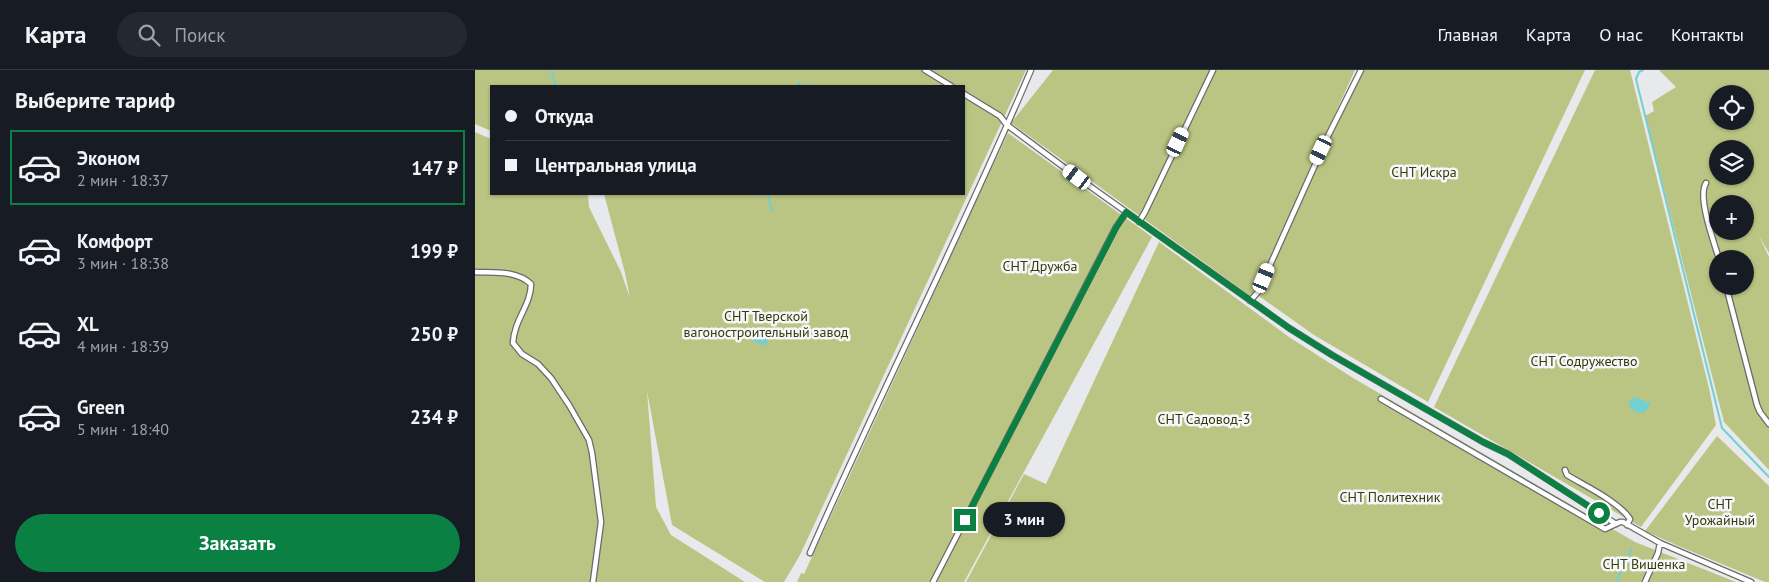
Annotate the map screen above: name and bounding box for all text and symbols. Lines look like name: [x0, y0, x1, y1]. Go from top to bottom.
search box: [117, 12, 467, 57]
text: Карта: [25, 19, 87, 50]
icon: search: [135, 21, 163, 49]
text: Поиск: [175, 23, 225, 47]
text: Главная: [1437, 23, 1498, 46]
text: Карта: [1526, 23, 1571, 46]
text: О нас: [1599, 23, 1643, 46]
text: Контакты: [1671, 23, 1744, 46]
map controls: [1709, 85, 1754, 295]
button: locate: [1709, 85, 1754, 130]
text: Выберите тариф: [15, 86, 175, 114]
text: Откуда: [535, 104, 594, 128]
car: [1164, 125, 1191, 159]
car: [1307, 133, 1334, 167]
button: layers: [1709, 140, 1754, 185]
icon: car: [17, 145, 62, 190]
text: Эконом: [77, 146, 140, 170]
text: Центральная улица: [535, 153, 697, 177]
text: 147 ₽: [411, 156, 458, 180]
car: [1060, 162, 1093, 192]
park label: СНТ Искра: [1391, 163, 1457, 181]
text: 2 мин · 18:37: [77, 170, 169, 190]
button: +: [1709, 195, 1754, 240]
icon: car: [17, 228, 62, 273]
text: Комфорт: [77, 229, 153, 253]
text: 199 ₽: [410, 239, 458, 263]
button: −: [1709, 250, 1754, 295]
text: 3 мин · 18:38: [77, 253, 169, 273]
park label: СНТ Дружба: [1003, 257, 1078, 275]
car: [1251, 261, 1276, 295]
park label: СНТ Тверской вагоностроительный завод: [684, 307, 849, 341]
icon: car: [17, 311, 62, 356]
text: XL: [77, 312, 99, 336]
text: 250 ₽: [410, 322, 458, 346]
text: 4 мин · 18:39: [77, 336, 169, 356]
park label: СНТ Содружество: [1530, 352, 1638, 370]
icon: car: [17, 394, 62, 439]
text: Green: [77, 395, 125, 419]
text: 234 ₽: [410, 405, 458, 429]
park label: СНТ Садовод-3: [1157, 410, 1251, 428]
text: 5 мин · 18:40: [77, 419, 169, 439]
park label: СНТ Политехник: [1340, 488, 1441, 506]
park label: СНТ Урожайный: [1685, 495, 1755, 529]
callout: 3 мин: [983, 502, 1065, 538]
route start: [1588, 502, 1610, 524]
route end: [954, 509, 976, 531]
text: 3 мин: [1003, 509, 1045, 529]
button: Заказать: [15, 514, 460, 572]
park label: СНТ Вишенка: [1603, 555, 1685, 573]

